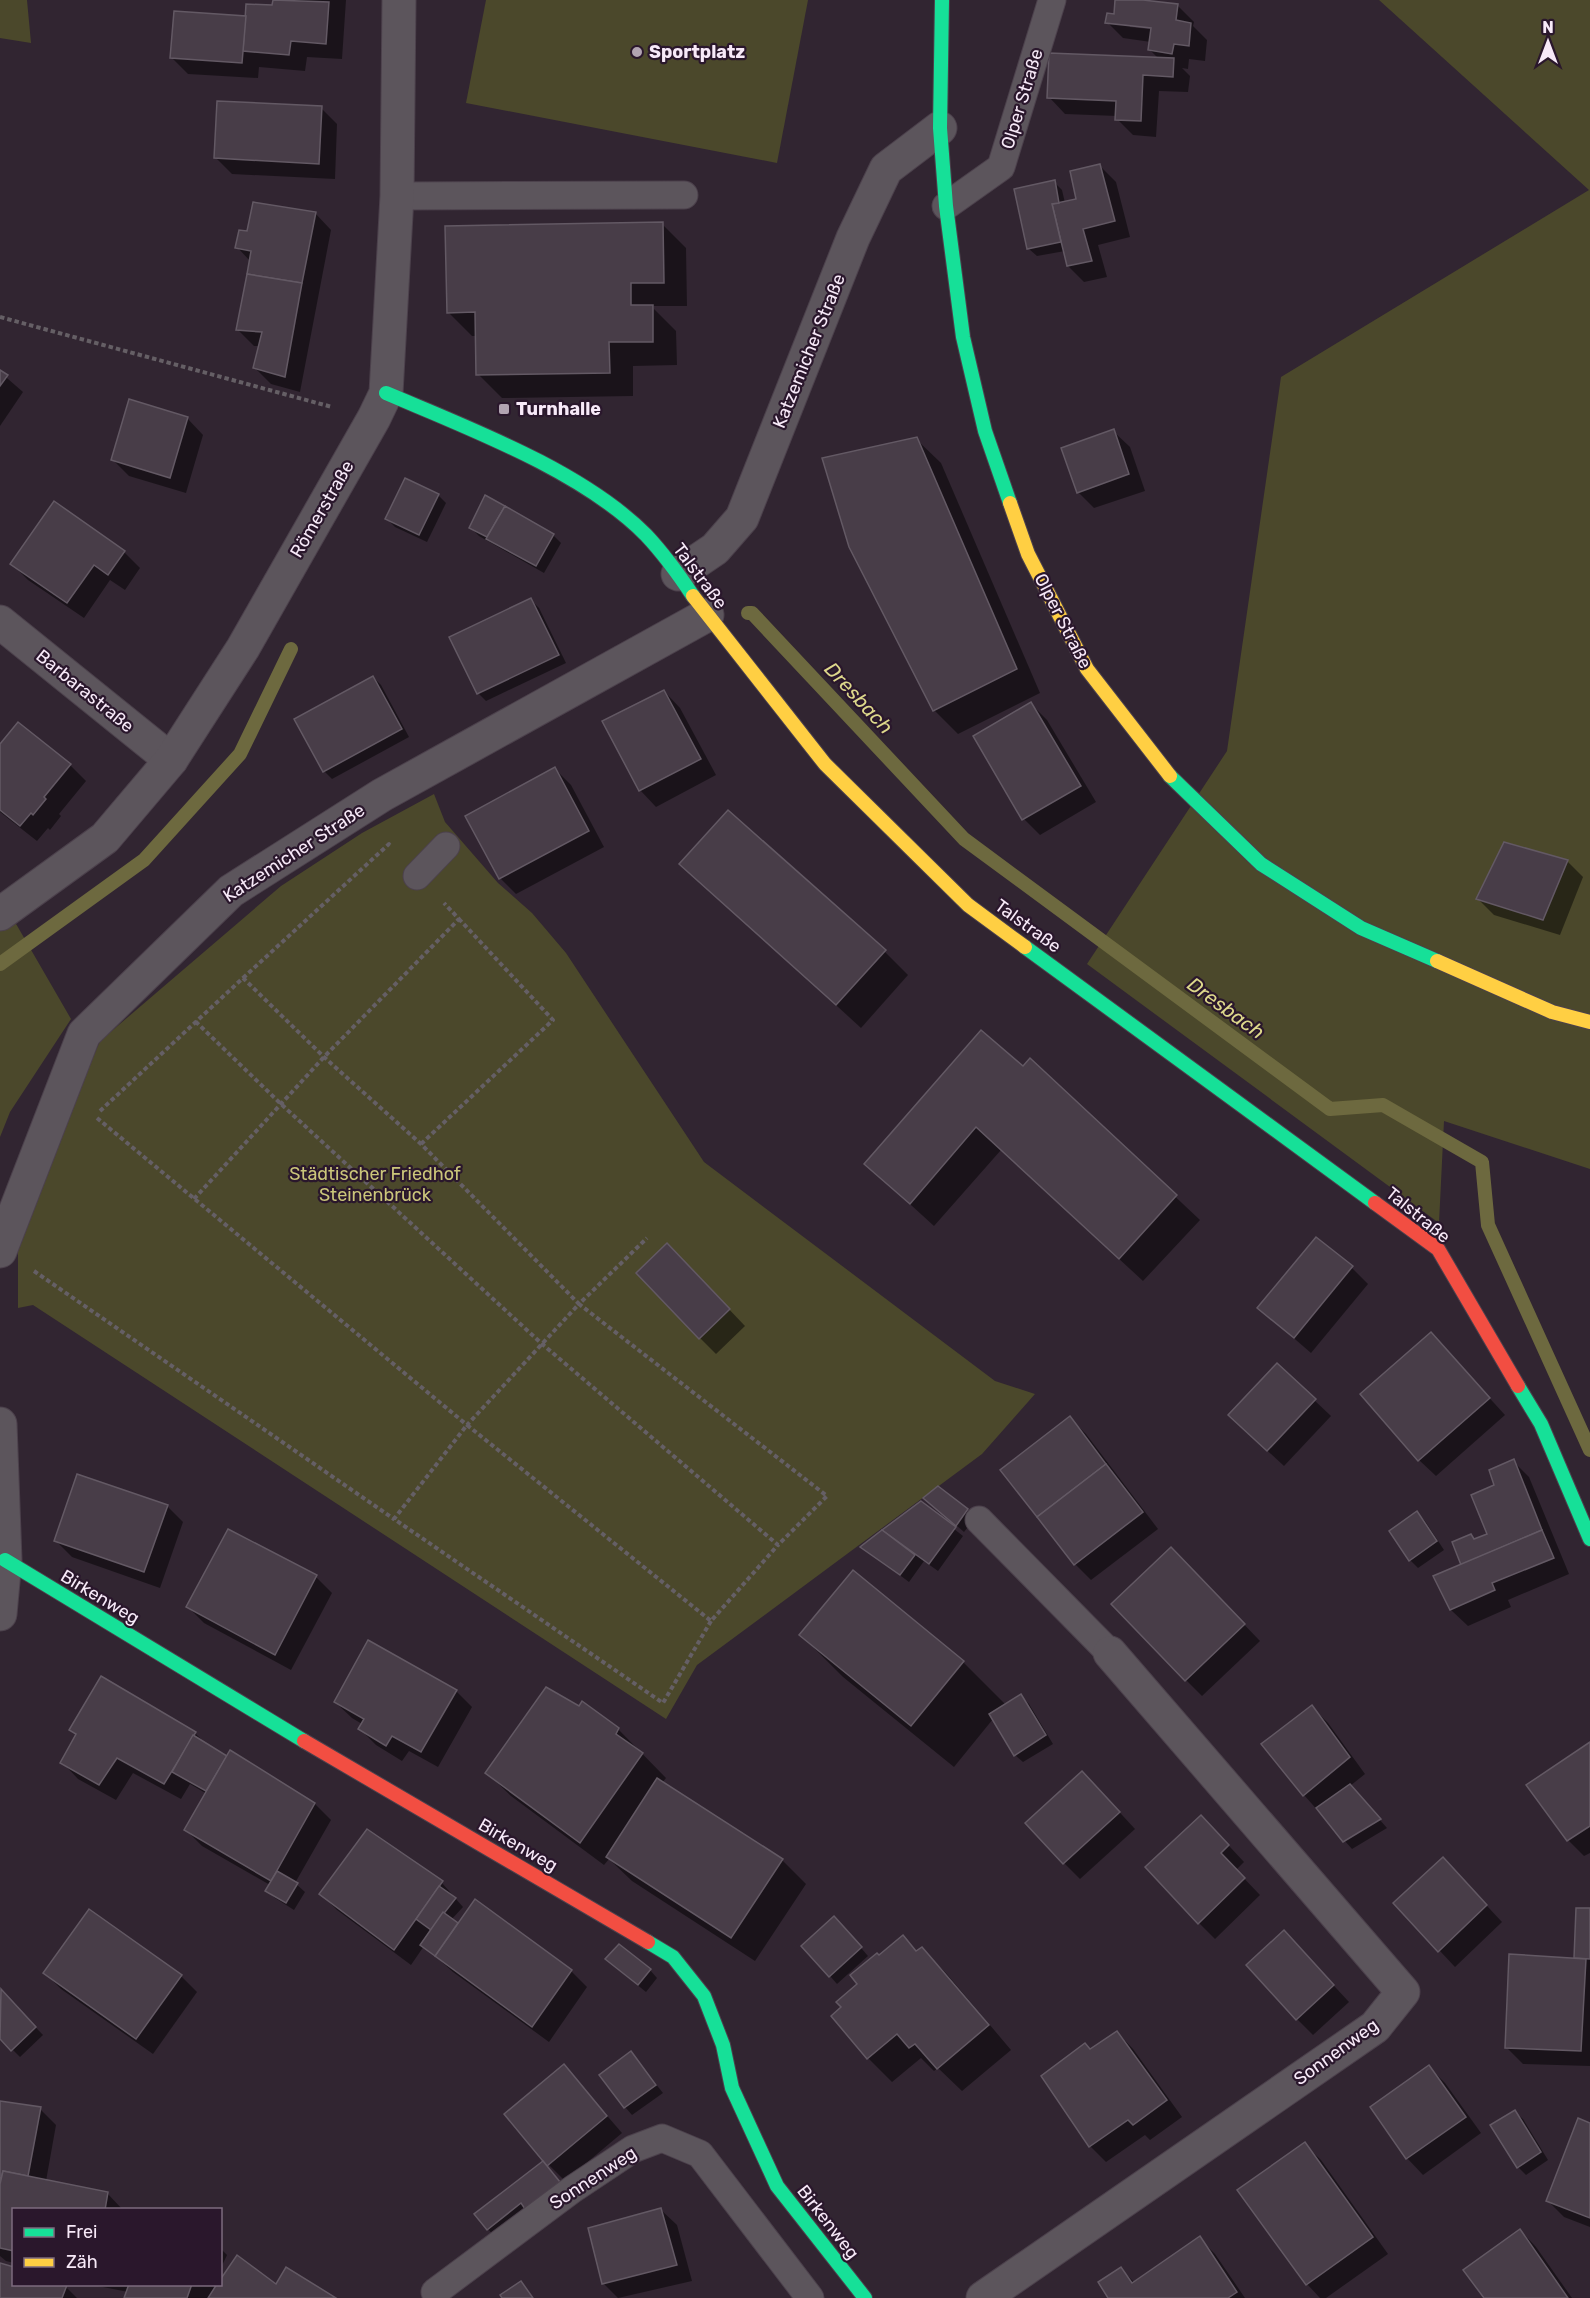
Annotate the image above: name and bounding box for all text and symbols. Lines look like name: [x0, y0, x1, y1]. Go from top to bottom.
north arrow: [1518, 12, 1578, 72]
text: N: [1542, 18, 1554, 37]
place label: Sportplatz: [649, 41, 745, 63]
marker: Sportplatz: [630, 45, 644, 59]
street label: Olper Straße: [996, 46, 1048, 152]
street label: Katzemicher Straße: [768, 271, 850, 431]
place label: Turnhalle: [516, 398, 601, 420]
marker: Turnhalle: [497, 402, 511, 416]
street label: Römerstraße: [285, 457, 359, 561]
street label: Talstraße: [668, 539, 732, 613]
street label: Olper Straße: [1030, 570, 1096, 672]
street label: Barbarastraße: [32, 645, 138, 737]
water label: Dresbach: [820, 657, 898, 739]
street label: Katzemicher Straße: [219, 799, 369, 907]
street label: Talstraße: [991, 895, 1065, 957]
water label: Dresbach: [1183, 972, 1269, 1044]
park label: Städtischer Friedhof Steinenbrück: [289, 1163, 461, 1206]
street label: Talstraße: [1381, 1182, 1455, 1248]
street label: Birkenweg: [57, 1565, 143, 1629]
street label: Birkenweg: [474, 1813, 562, 1877]
street label: Sonnenweg: [1289, 2014, 1383, 2090]
street label: Sonnenweg: [545, 2142, 641, 2214]
street label: Birkenweg: [792, 2181, 864, 2263]
legend: [12, 2208, 222, 2286]
text: Frei: [66, 2221, 97, 2243]
text: Zäh: [66, 2251, 98, 2273]

